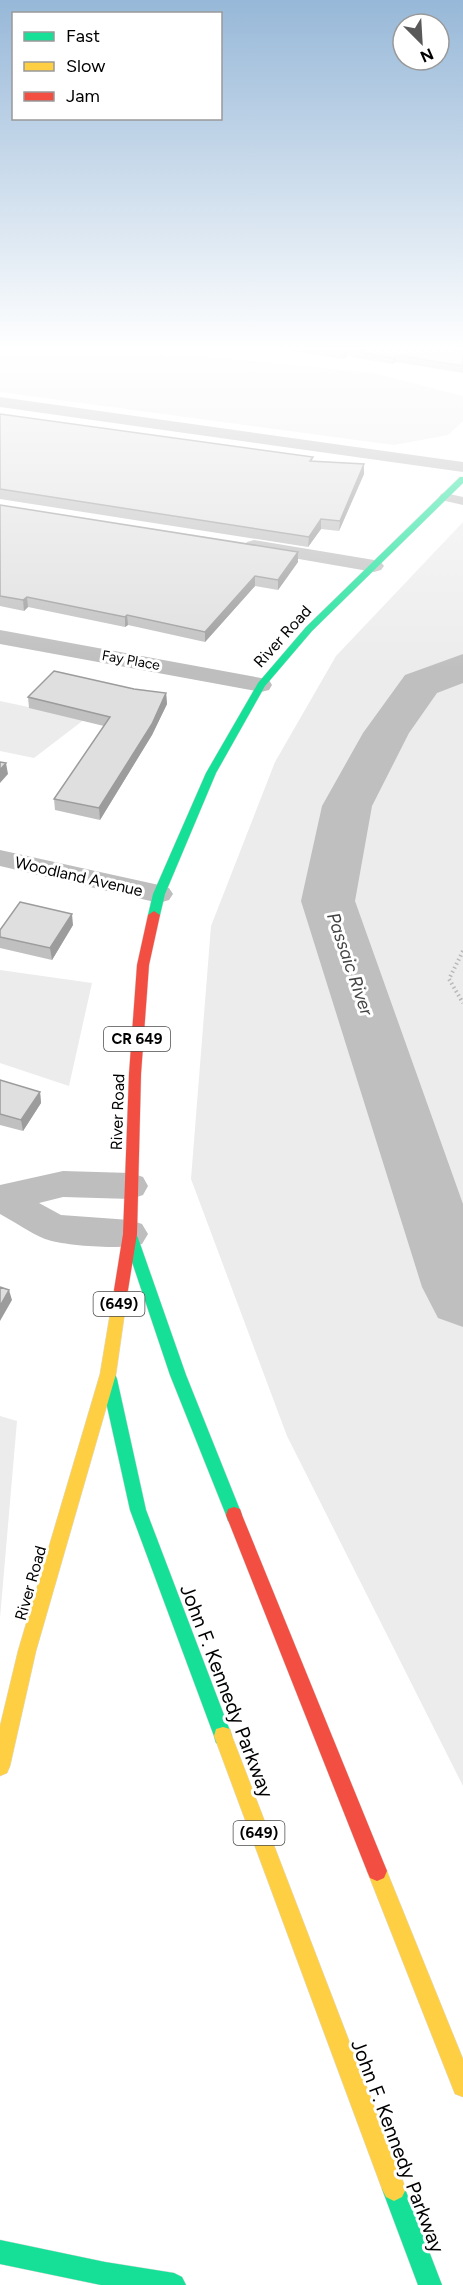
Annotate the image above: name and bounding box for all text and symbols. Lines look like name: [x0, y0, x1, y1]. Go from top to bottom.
legend: [12, 12, 222, 120]
north arrow: [391, 12, 451, 72]
text: Fast: [66, 25, 100, 47]
text: N: [417, 44, 436, 66]
text: Slow: [66, 55, 105, 77]
text: Jam: [66, 85, 100, 107]
street label: River Road: [250, 601, 315, 671]
street label: Fay Place: [100, 647, 162, 674]
street label: Woodland Avenue: [13, 853, 145, 901]
water label: Passaic River: [322, 910, 378, 1019]
road number: CR 649: [104, 1027, 170, 1051]
street label: River Road: [107, 1073, 128, 1151]
road number: (649): [94, 1292, 144, 1316]
street label: River Road: [11, 1544, 50, 1623]
street label: John F. Kennedy Parkway: [175, 1581, 279, 1801]
road number: (649): [234, 1821, 284, 1845]
street label: John F. Kennedy Parkway: [346, 2036, 450, 2256]

